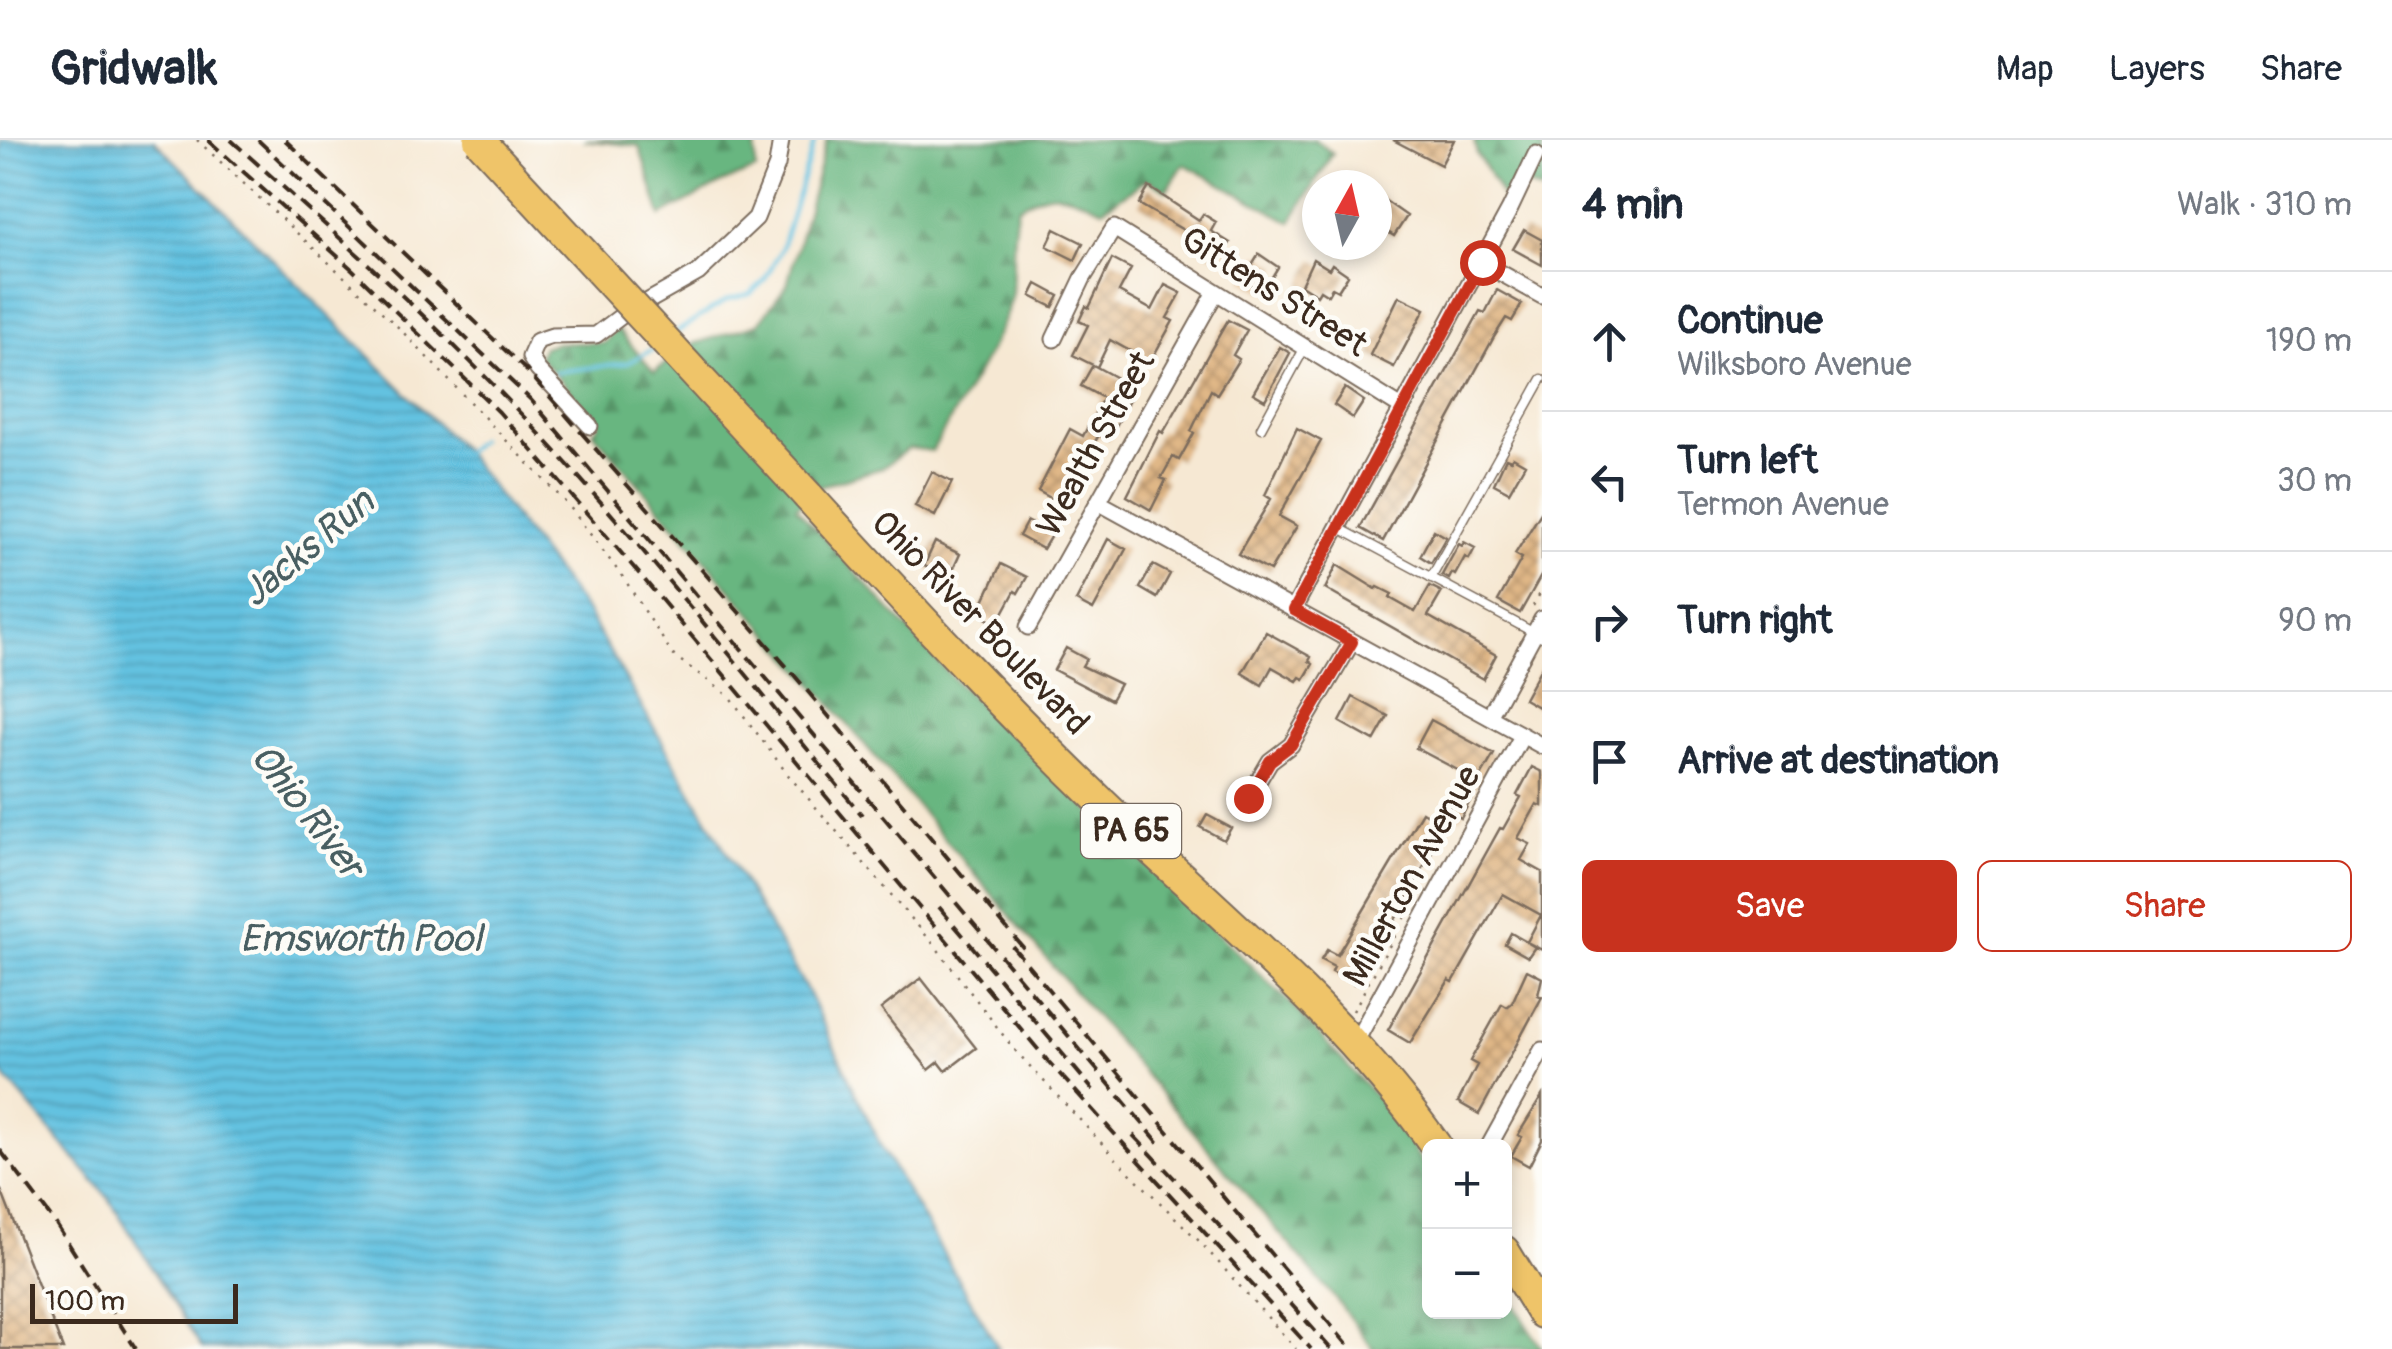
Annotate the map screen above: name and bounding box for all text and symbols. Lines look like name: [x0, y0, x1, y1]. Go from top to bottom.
text: Gridwalk: [50, 39, 217, 99]
text: Map: [1996, 47, 2054, 91]
text: Layers: [2109, 47, 2205, 91]
text: Share: [2260, 47, 2342, 91]
north arrow: [1302, 170, 1392, 260]
text: 4 min: [1582, 179, 1684, 231]
text: Walk · 310 m: [2177, 185, 2352, 225]
street label: Gittens Street: [1173, 217, 1376, 367]
route start: [1460, 240, 1506, 286]
text: Continue: [1677, 297, 1823, 345]
icon: ahead: [1582, 314, 1637, 369]
text: 190 m: [2266, 321, 2352, 361]
street label: Wealth Street: [1027, 343, 1165, 544]
text: Wilksboro Avenue: [1677, 345, 1911, 385]
text: Turn left: [1677, 437, 1818, 485]
icon: left: [1582, 454, 1637, 509]
text: 30 m: [2277, 461, 2352, 501]
water label: Jacks Run: [232, 478, 385, 617]
text: Termon Avenue: [1677, 485, 1889, 525]
street label: Ohio River Boulevard: [862, 502, 1098, 744]
icon: right: [1582, 594, 1637, 649]
text: Turn right: [1677, 597, 1832, 645]
text: 90 m: [2278, 601, 2352, 641]
water label: Ohio River: [240, 734, 377, 891]
icon: arrive: [1582, 734, 1637, 789]
text: Arrive at destination: [1677, 737, 1999, 785]
street label: Millerton Avenue: [1333, 758, 1491, 994]
route end: [1226, 776, 1272, 822]
road number: PA 65: [1081, 804, 1181, 858]
button: Save: [1582, 860, 1957, 952]
button: Share: [1977, 860, 2352, 952]
water label: Emsworth Pool: [240, 915, 486, 963]
map controls: [1422, 1139, 1512, 1319]
button: +: [1422, 1139, 1512, 1229]
button: −: [1422, 1229, 1512, 1319]
scale bar: [30, 1279, 238, 1324]
text: 100 m: [45, 1284, 125, 1319]

